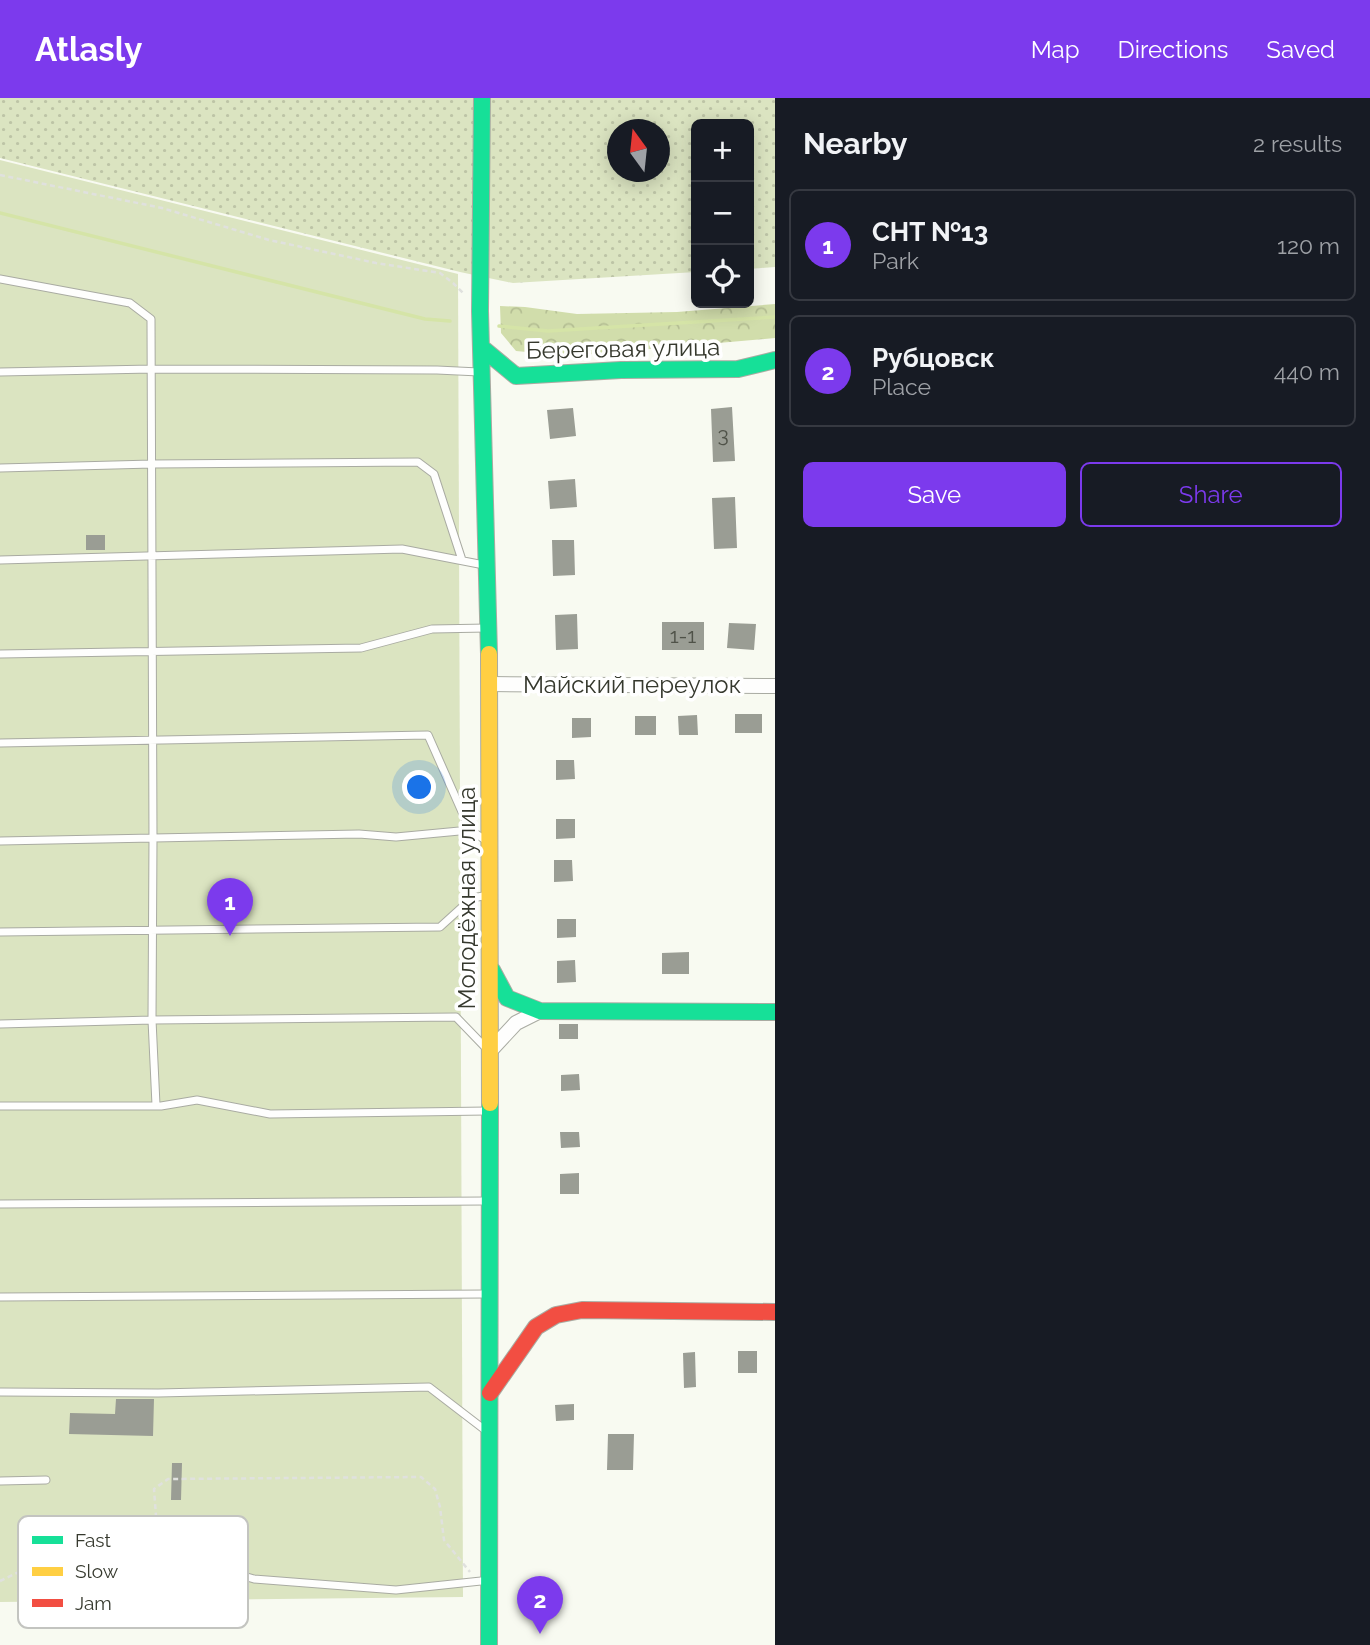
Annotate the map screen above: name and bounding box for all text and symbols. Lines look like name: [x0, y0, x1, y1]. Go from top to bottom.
text: Atlasly: [35, 30, 142, 69]
text: Map: [1031, 35, 1080, 64]
text: Directions: [1118, 35, 1228, 64]
text: Saved: [1266, 35, 1335, 64]
north arrow: [607, 119, 670, 182]
map controls: [691, 119, 754, 308]
button: +: [691, 119, 754, 182]
text: Nearby: [803, 126, 907, 161]
text: 2 results: [1253, 130, 1342, 157]
button: −: [691, 182, 754, 245]
text: СНТ №13: [872, 217, 988, 247]
text: 1: [822, 232, 834, 259]
text: 120 m: [1277, 232, 1340, 259]
button: locate: [691, 245, 754, 308]
text: Park: [872, 247, 919, 274]
street label: Береговая улица: [526, 332, 720, 365]
text: Рубцовск: [872, 343, 995, 373]
text: 2: [822, 358, 834, 385]
text: 440 m: [1274, 358, 1340, 385]
text: Place: [872, 373, 931, 400]
house number: 3: [717, 422, 729, 447]
button: Save: [803, 462, 1066, 527]
button: Share: [1080, 462, 1342, 527]
house number: 1-1: [670, 623, 696, 648]
street label: Майский переулок: [523, 670, 741, 699]
your location: [402, 770, 436, 804]
street label: Молодёжная улица: [452, 787, 481, 1009]
pin: 1: [207, 878, 253, 936]
legend: [18, 1516, 248, 1628]
text: Fast: [75, 1529, 111, 1551]
text: Slow: [75, 1560, 119, 1582]
pin: 2: [517, 1576, 563, 1634]
text: Jam: [75, 1592, 112, 1614]

